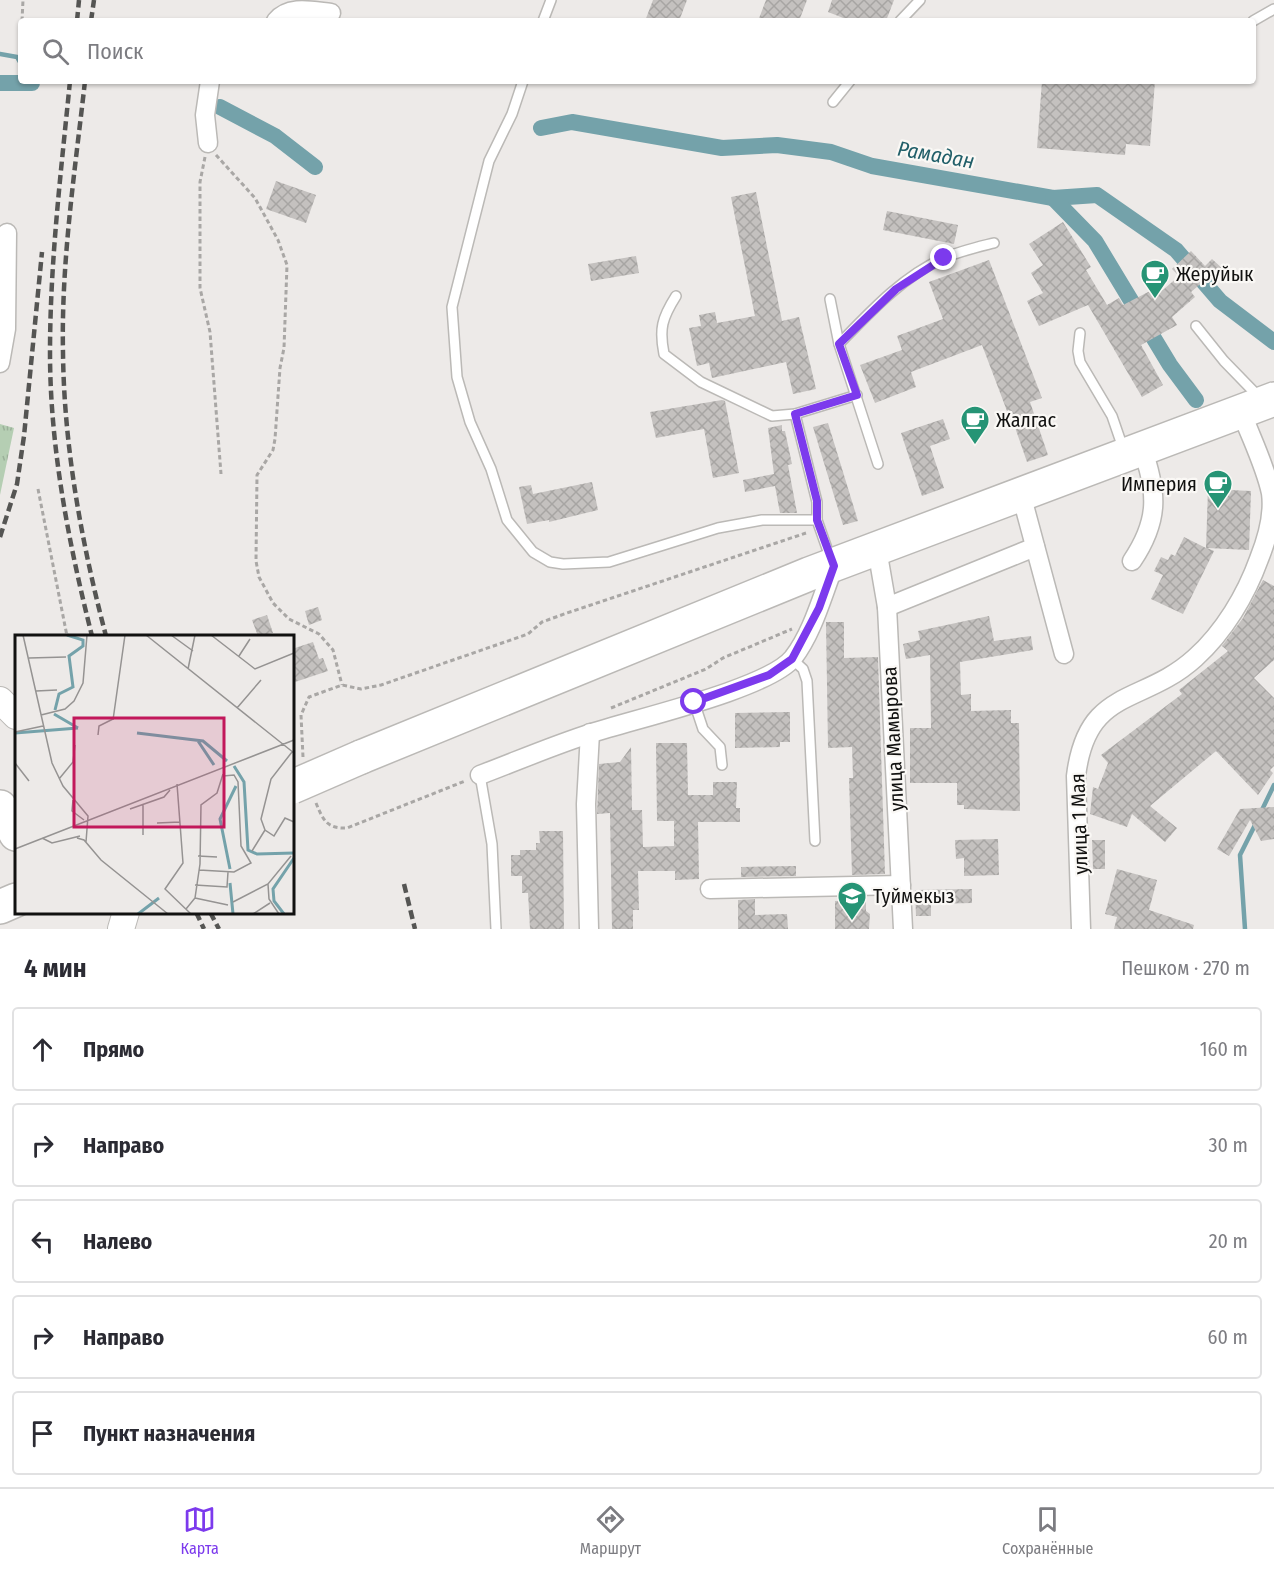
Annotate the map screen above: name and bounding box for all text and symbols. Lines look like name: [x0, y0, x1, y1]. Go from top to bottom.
search box: [18, 18, 1256, 84]
icon: search: [39, 35, 72, 68]
text: Поиск: [87, 38, 143, 65]
water label: Рамадан: [896, 135, 976, 175]
route end: [930, 244, 956, 270]
cafe icon: Жеруйык: [1139, 258, 1171, 300]
place label: Жеруйык: [1176, 262, 1254, 286]
cafe icon: Жалгас: [959, 404, 991, 446]
place label: Жалгас: [996, 408, 1057, 432]
cafe icon: Империя: [1202, 468, 1234, 510]
place label: Империя: [1121, 472, 1197, 496]
inset map: [15, 635, 294, 914]
street label: улица Мамырова: [877, 666, 909, 812]
route start: [680, 688, 706, 714]
street label: улица 1 Мая: [1065, 773, 1093, 875]
school or university icon: Туймекыз: [836, 880, 868, 922]
place label: Туймекыз: [873, 884, 955, 908]
text: 4 мин: [24, 953, 86, 984]
text: Пешком · 270 m: [1121, 956, 1250, 980]
icon: ahead: [26, 1033, 59, 1066]
text: Прямо: [83, 1036, 144, 1063]
text: 160 m: [1200, 1037, 1248, 1061]
icon: right: [26, 1129, 59, 1162]
text: Направо: [83, 1132, 164, 1159]
text: 30 m: [1208, 1133, 1248, 1157]
icon: left: [26, 1225, 59, 1258]
text: Налево: [83, 1228, 152, 1255]
text: 20 m: [1209, 1229, 1248, 1253]
icon: right: [26, 1321, 59, 1354]
text: Направо: [83, 1324, 164, 1351]
text: 60 m: [1208, 1325, 1248, 1349]
icon: arrive: [26, 1417, 59, 1450]
text: Пункт назначения: [83, 1420, 255, 1447]
tab: Карта: [181, 1503, 219, 1558]
tab: Маршрут: [580, 1503, 641, 1558]
tab: Сохранённые: [1002, 1503, 1093, 1558]

